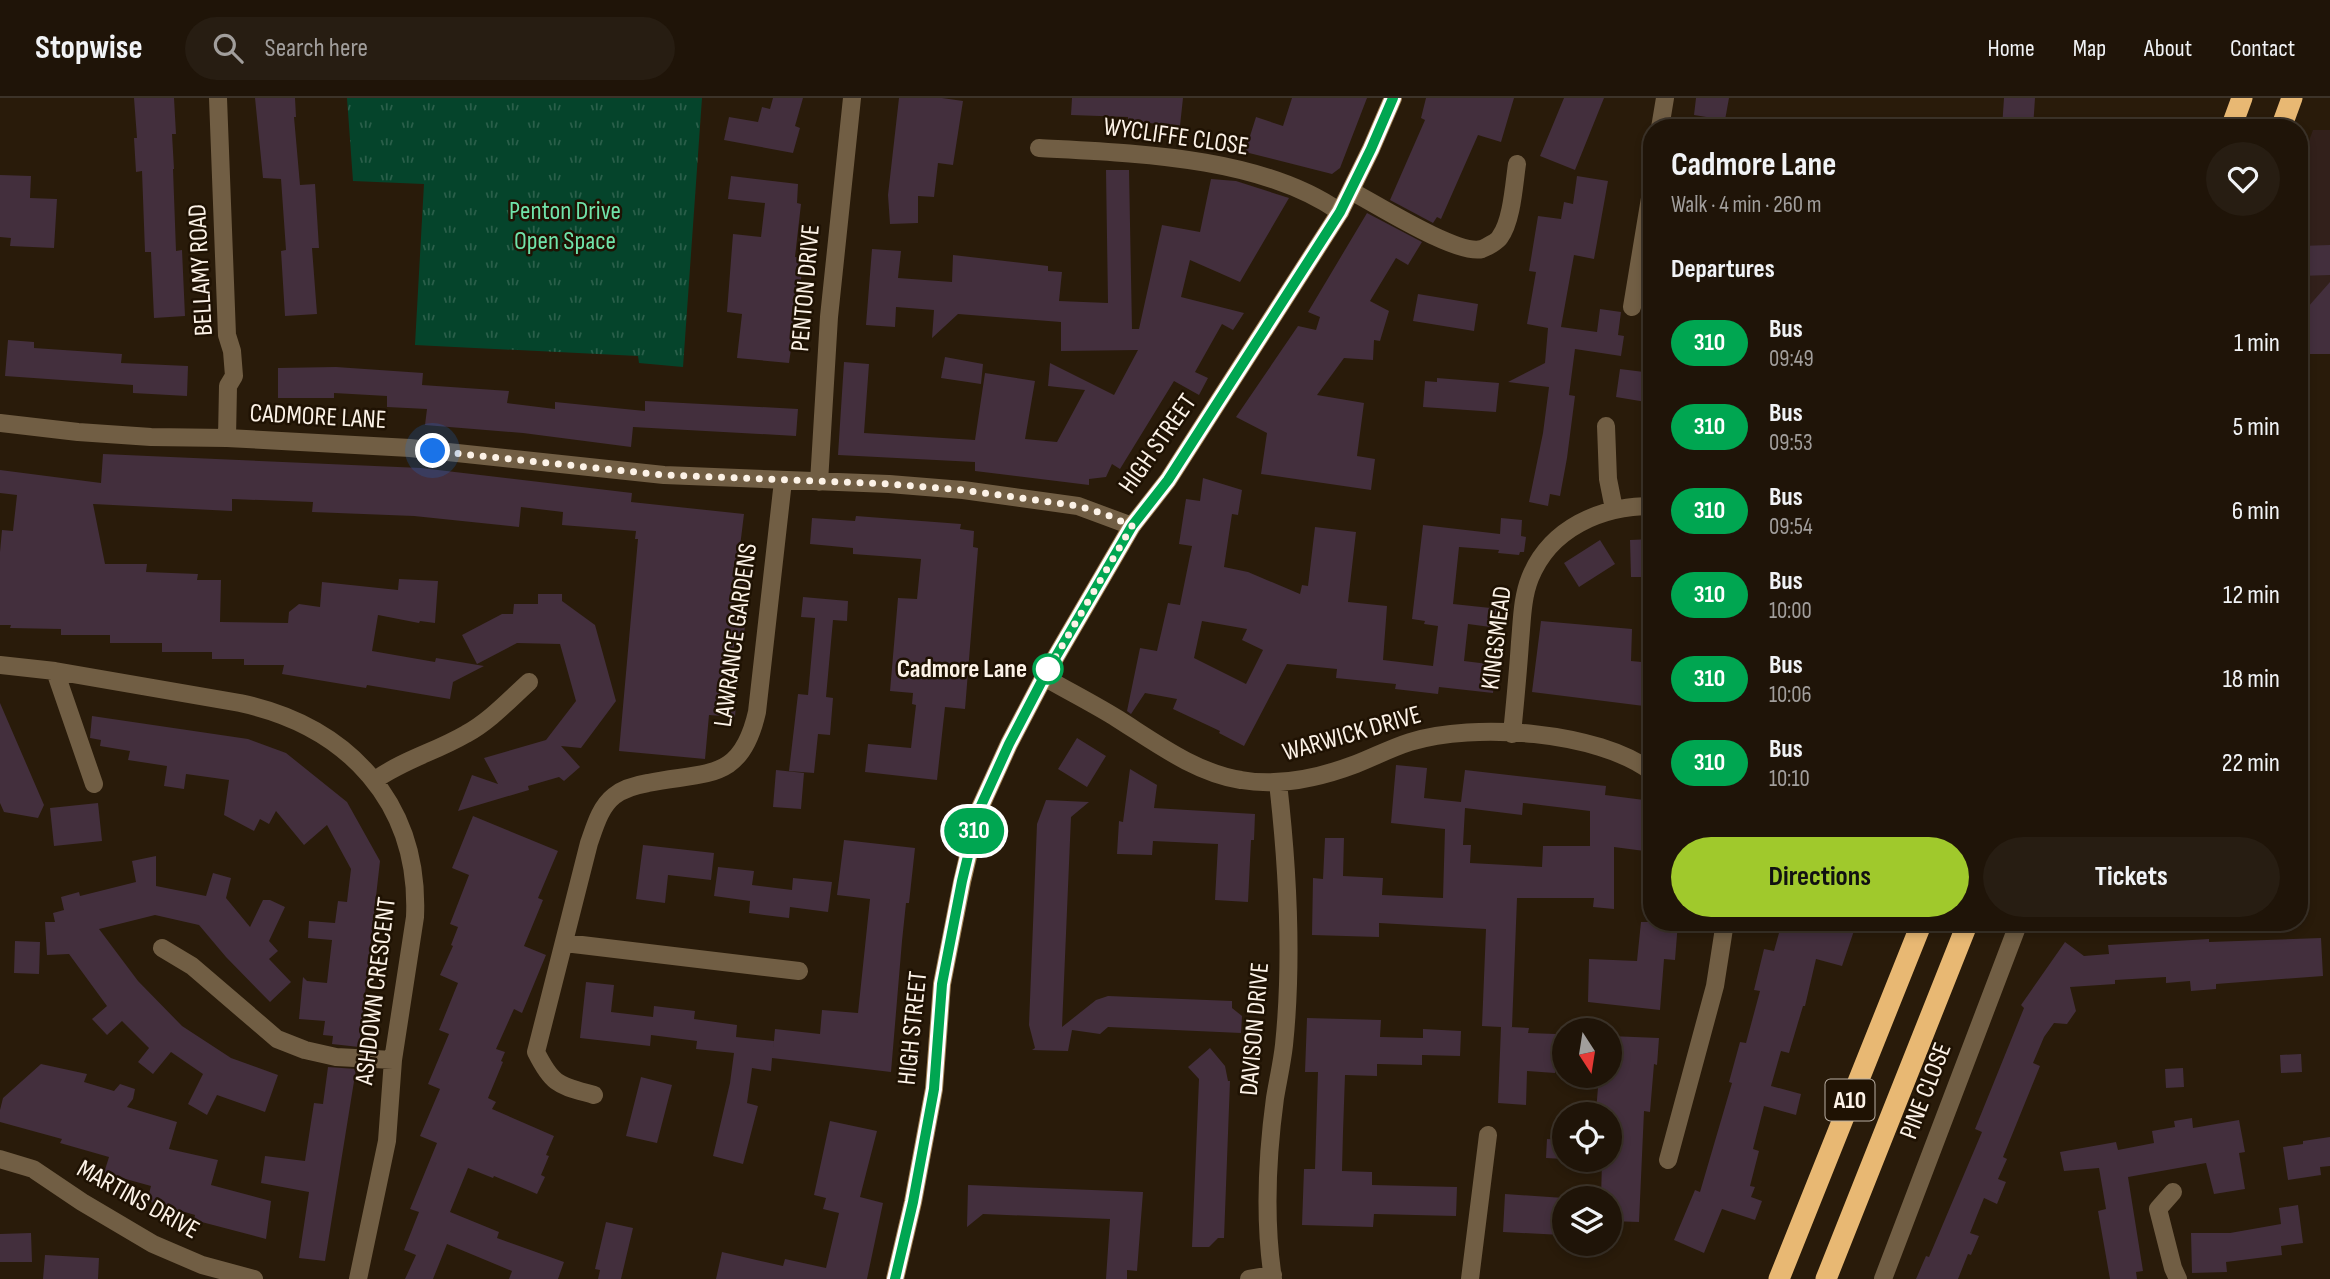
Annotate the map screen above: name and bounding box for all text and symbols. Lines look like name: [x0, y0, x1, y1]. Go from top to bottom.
search box: [185, 17, 675, 80]
text: Stopwise: [35, 28, 143, 68]
icon: search: [209, 29, 247, 67]
text: Search here: [265, 33, 368, 64]
text: Home: [1987, 34, 2035, 63]
text: Map: [2073, 34, 2106, 63]
text: About: [2144, 34, 2192, 63]
text: Contact: [2230, 34, 2295, 63]
street label: WYCLIFFE CLOSE: [1101, 111, 1251, 163]
button: heart: [2206, 142, 2280, 216]
text: Cadmore Lane: [1671, 145, 1836, 185]
text: Walk · 4 min · 260 m: [1671, 191, 1821, 219]
park label: Penton Drive Open Space: [509, 196, 621, 257]
street label: BELLAMY ROAD: [182, 203, 220, 337]
street label: PENTON DRIVE: [785, 223, 827, 353]
text: Departures: [1671, 254, 1775, 285]
text: Bus: [1769, 314, 1803, 345]
text: 310: [1694, 328, 1725, 357]
text: 1 min: [2234, 328, 2280, 359]
text: 09:49: [1769, 345, 1814, 373]
street label: HIGH STREET: [1113, 388, 1203, 500]
street label: CADMORE LANE: [249, 398, 387, 436]
text: Bus: [1769, 398, 1803, 429]
text: 310: [1694, 412, 1725, 441]
text: 5 min: [2233, 412, 2280, 443]
text: 09:53: [1769, 429, 1813, 457]
your location: [415, 433, 450, 468]
text: Bus: [1769, 482, 1803, 513]
text: 310: [1694, 496, 1725, 525]
text: 6 min: [2232, 496, 2280, 527]
text: 09:54: [1769, 513, 1813, 541]
street label: LAWRANCE GARDENS: [708, 541, 764, 729]
text: Bus: [1769, 566, 1803, 597]
text: 310: [1694, 580, 1725, 609]
text: 12 min: [2223, 580, 2280, 611]
street label: KINGSMEAD: [1475, 584, 1519, 692]
text: 10:00: [1769, 597, 1812, 625]
text: Bus: [1769, 650, 1803, 681]
place label: Cadmore Lane: [897, 654, 1027, 685]
marker: Cadmore Lane: [1033, 654, 1063, 684]
text: 310: [1694, 664, 1725, 693]
text: 18 min: [2223, 664, 2280, 695]
text: 10:06: [1769, 681, 1812, 709]
street label: WARWICK DRIVE: [1279, 699, 1425, 769]
text: Bus: [1769, 734, 1803, 765]
text: 310: [1694, 748, 1725, 777]
text: 22 min: [2222, 748, 2280, 779]
text: 10:10: [1769, 765, 1810, 793]
line badge: 310: [934, 808, 1014, 854]
text: 310: [958, 816, 990, 845]
button: Directions: [1671, 837, 1969, 917]
button: Tickets: [1983, 837, 2280, 917]
street label: ASHDOWN CRESCENT: [349, 895, 403, 1088]
street label: DAVISON DRIVE: [1234, 961, 1276, 1097]
street label: HIGH STREET: [892, 970, 934, 1086]
north arrow: [1552, 1018, 1622, 1088]
map controls: [1552, 1018, 1622, 1256]
street label: PINE CLOSE: [1893, 1038, 1959, 1144]
road number: A10: [1826, 1080, 1874, 1120]
button: locate: [1552, 1102, 1622, 1172]
street label: MARTINS DRIVE: [71, 1154, 205, 1246]
button: layers: [1552, 1186, 1622, 1256]

